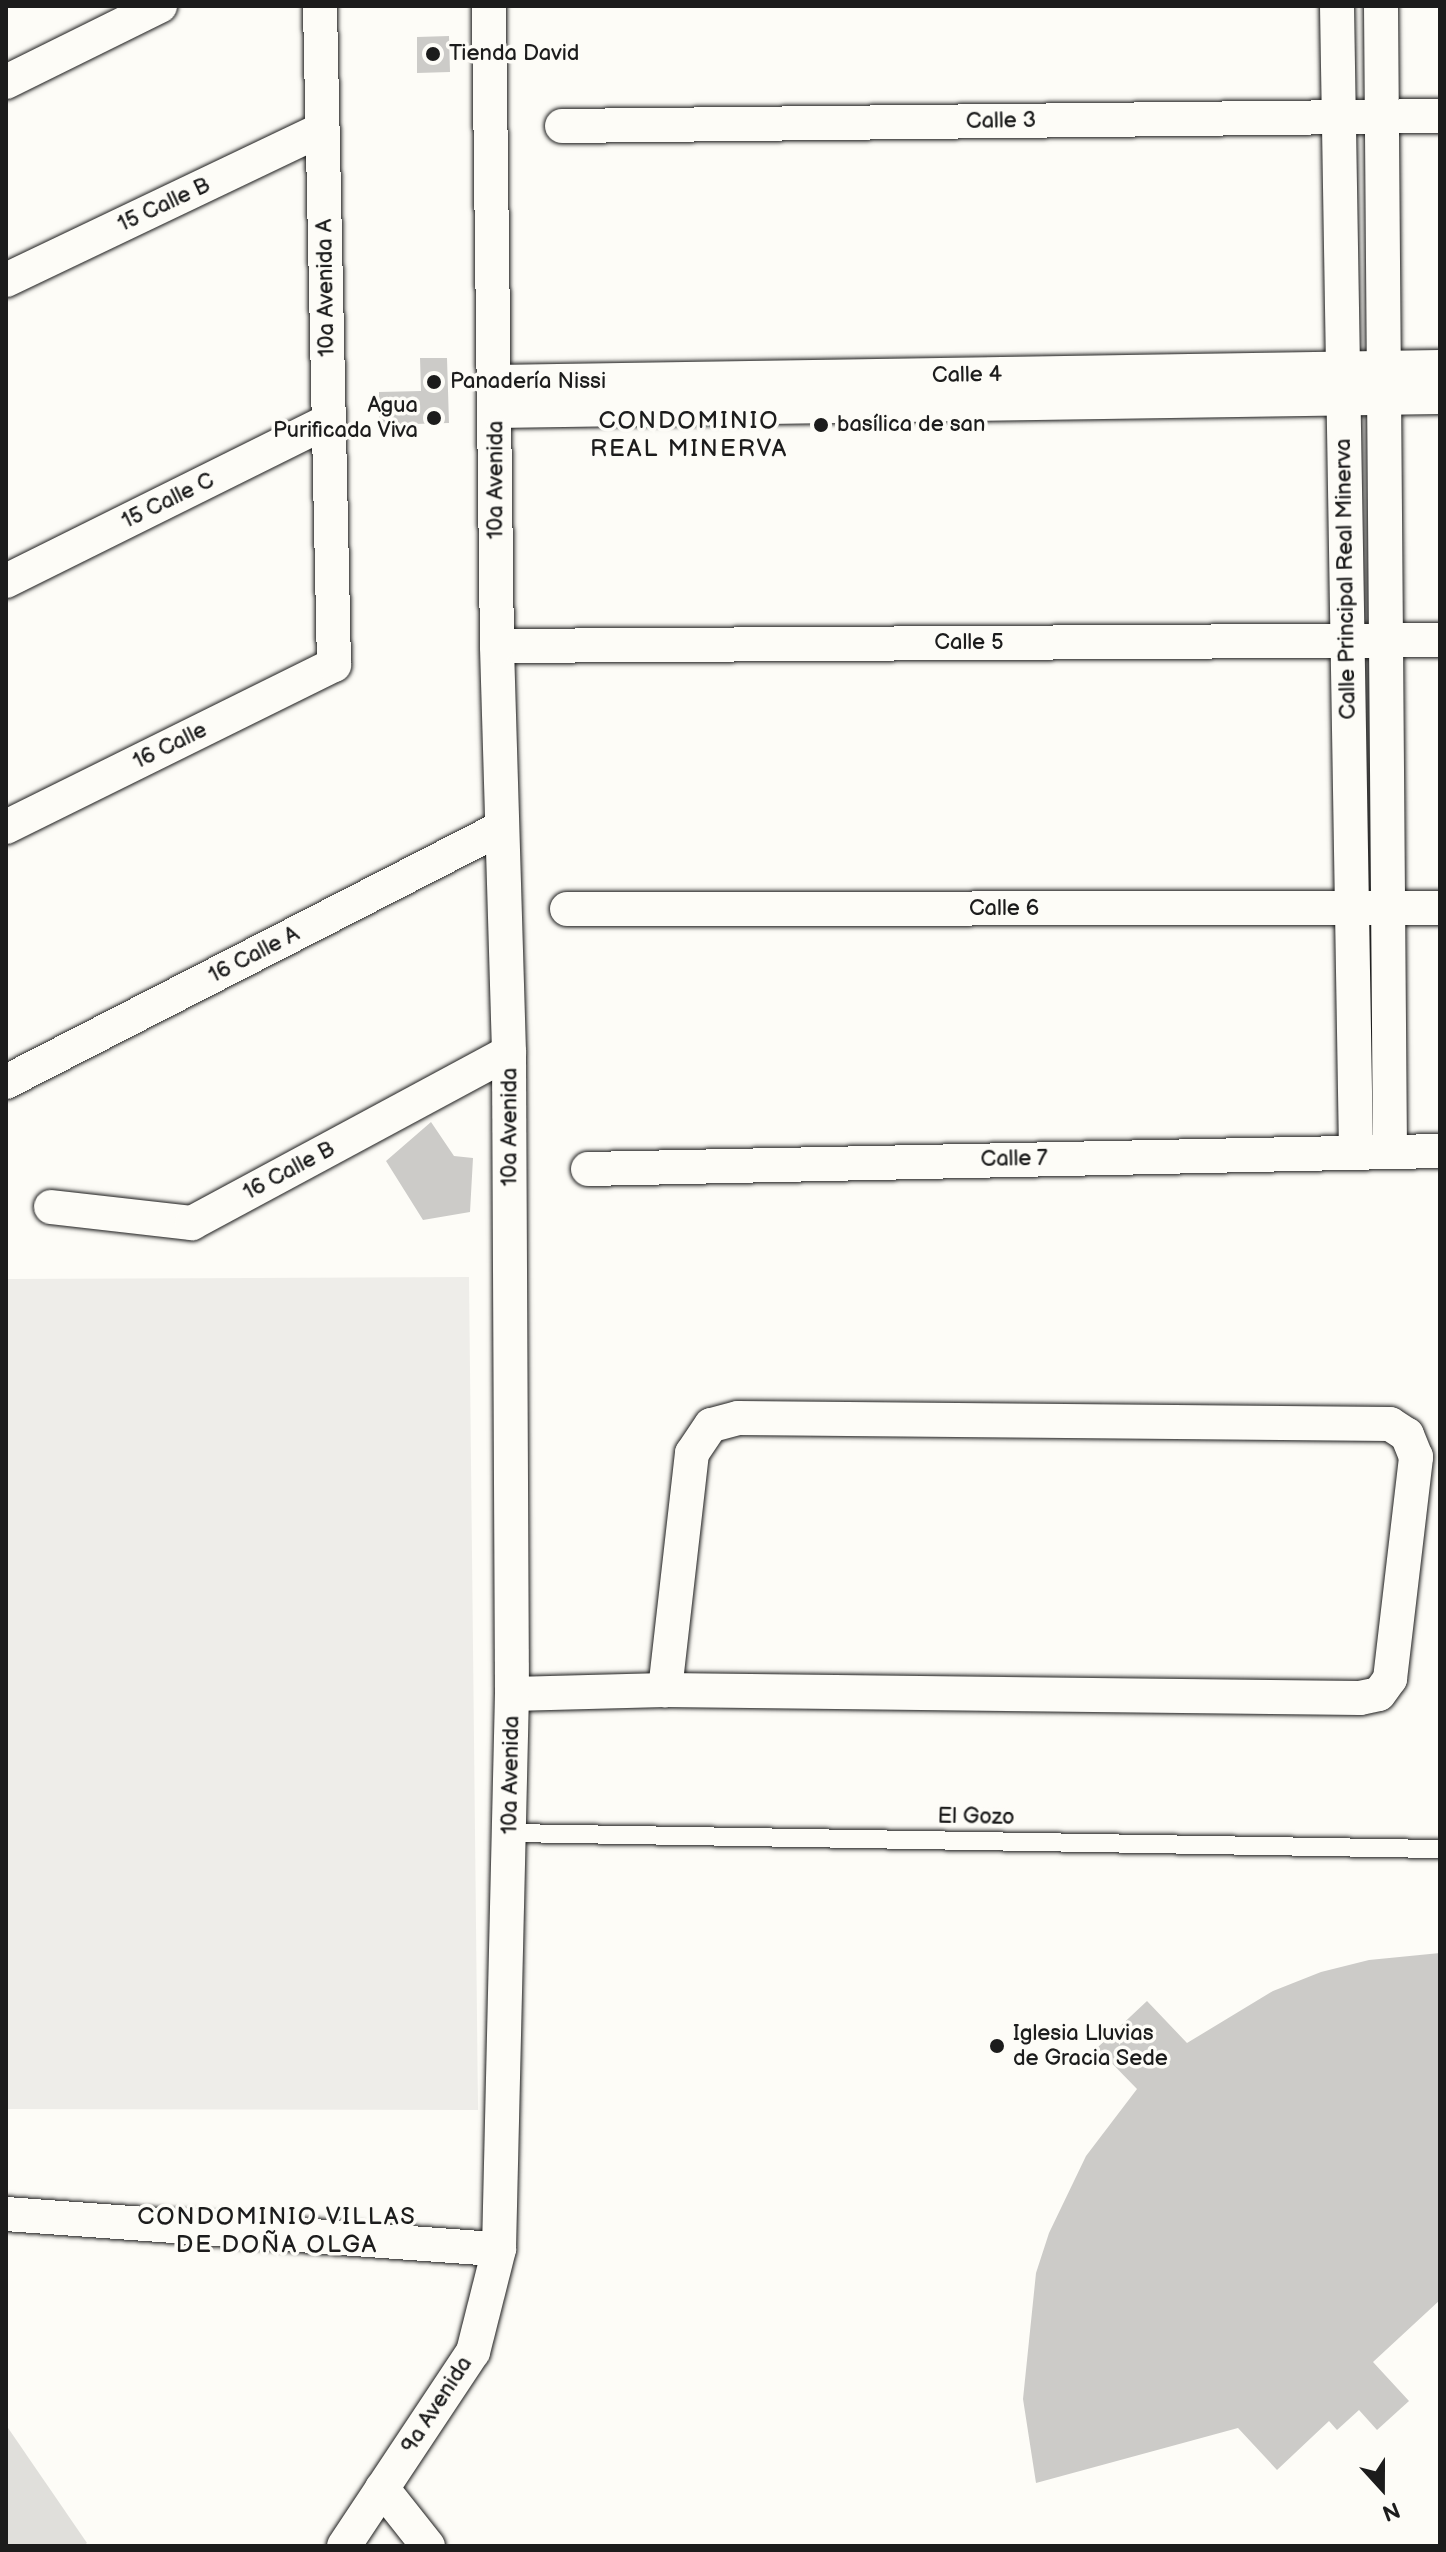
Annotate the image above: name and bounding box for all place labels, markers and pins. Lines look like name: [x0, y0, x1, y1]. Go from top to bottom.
place label: Tienda David: [449, 41, 579, 67]
marker: Tienda David: [424, 45, 442, 63]
place label: Panadería Nissi: [450, 369, 606, 395]
marker: Panadería Nissi: [425, 373, 443, 391]
place label: Agua Purificada Viva: [272, 392, 418, 444]
marker: Agua Purificada Viva: [425, 409, 443, 427]
place label: basílica de san: [837, 412, 985, 438]
marker: basílica de san: [812, 416, 830, 434]
place label: Iglesia Lluvias de Gracia Sede: [1013, 2020, 1168, 2072]
marker: Iglesia Lluvias de Gracia Sede: [988, 2037, 1006, 2055]

